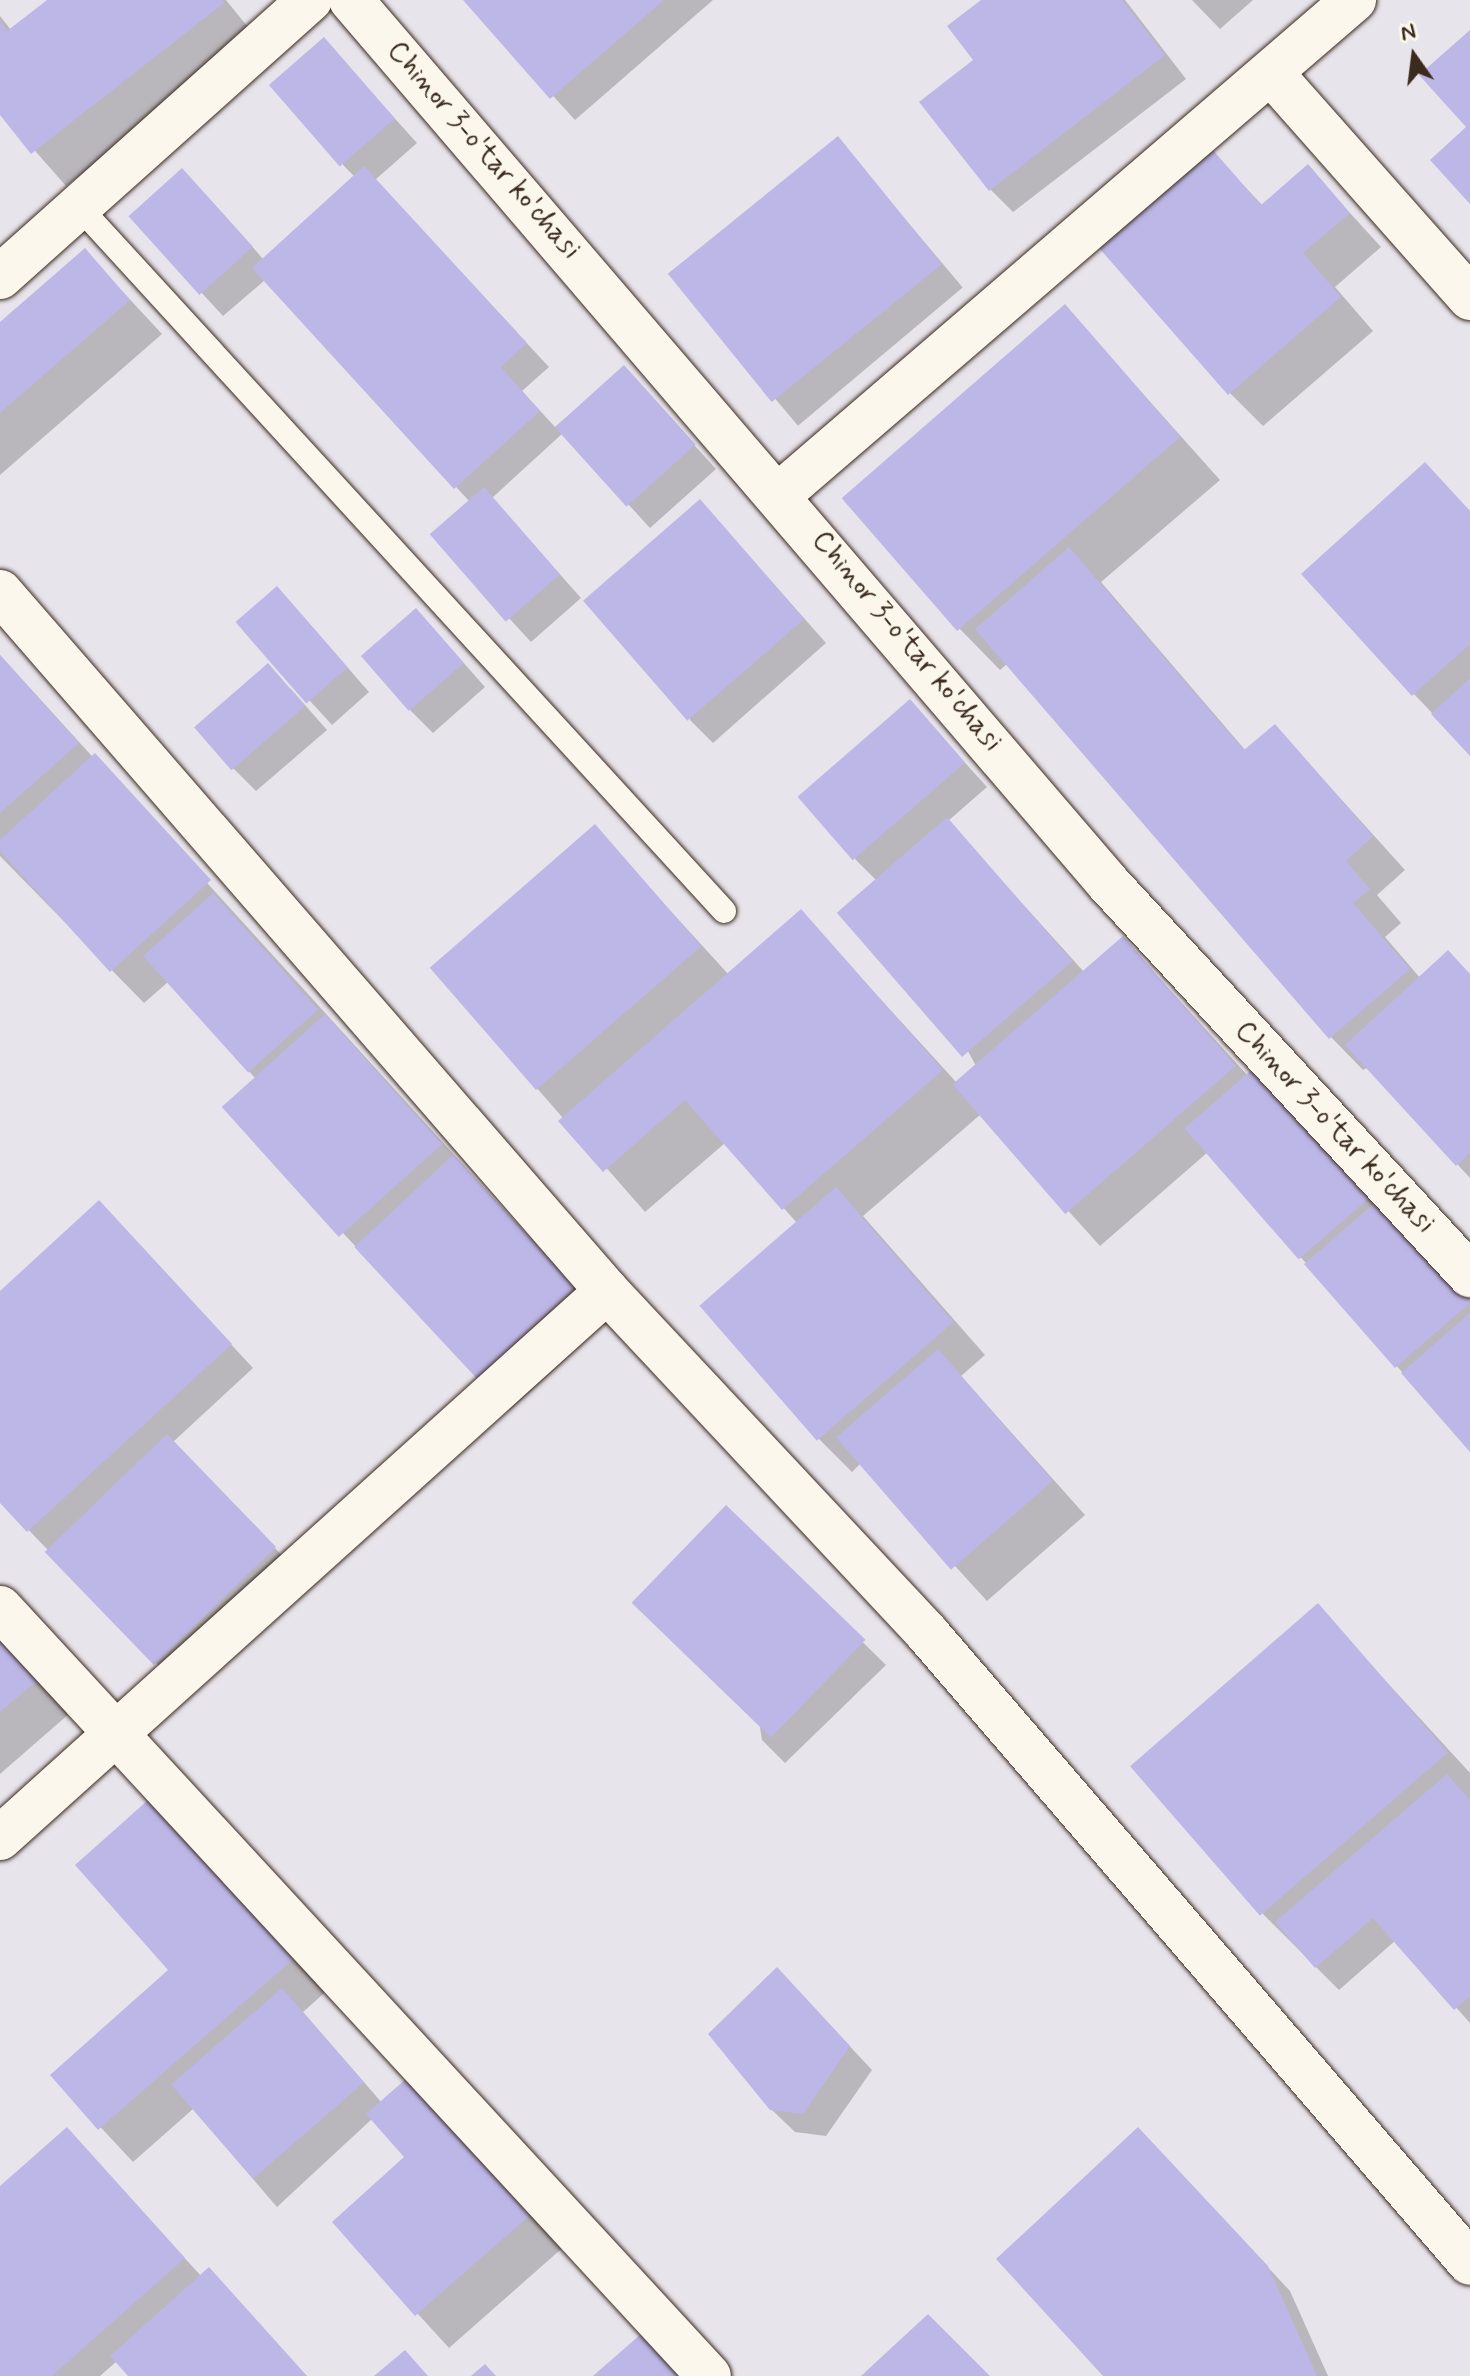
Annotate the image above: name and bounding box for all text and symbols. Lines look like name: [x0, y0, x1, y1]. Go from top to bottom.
north arrow: [1374, 16, 1454, 96]
text: N: [1398, 17, 1419, 48]
street label: Chinor 3-o'tar ko'chasi: [379, 35, 587, 267]
street label: Chinor 3-o'tar ko'chasi: [804, 524, 1008, 760]
street label: Chinor 3-o'tar ko'chasi: [1227, 1015, 1441, 1241]

